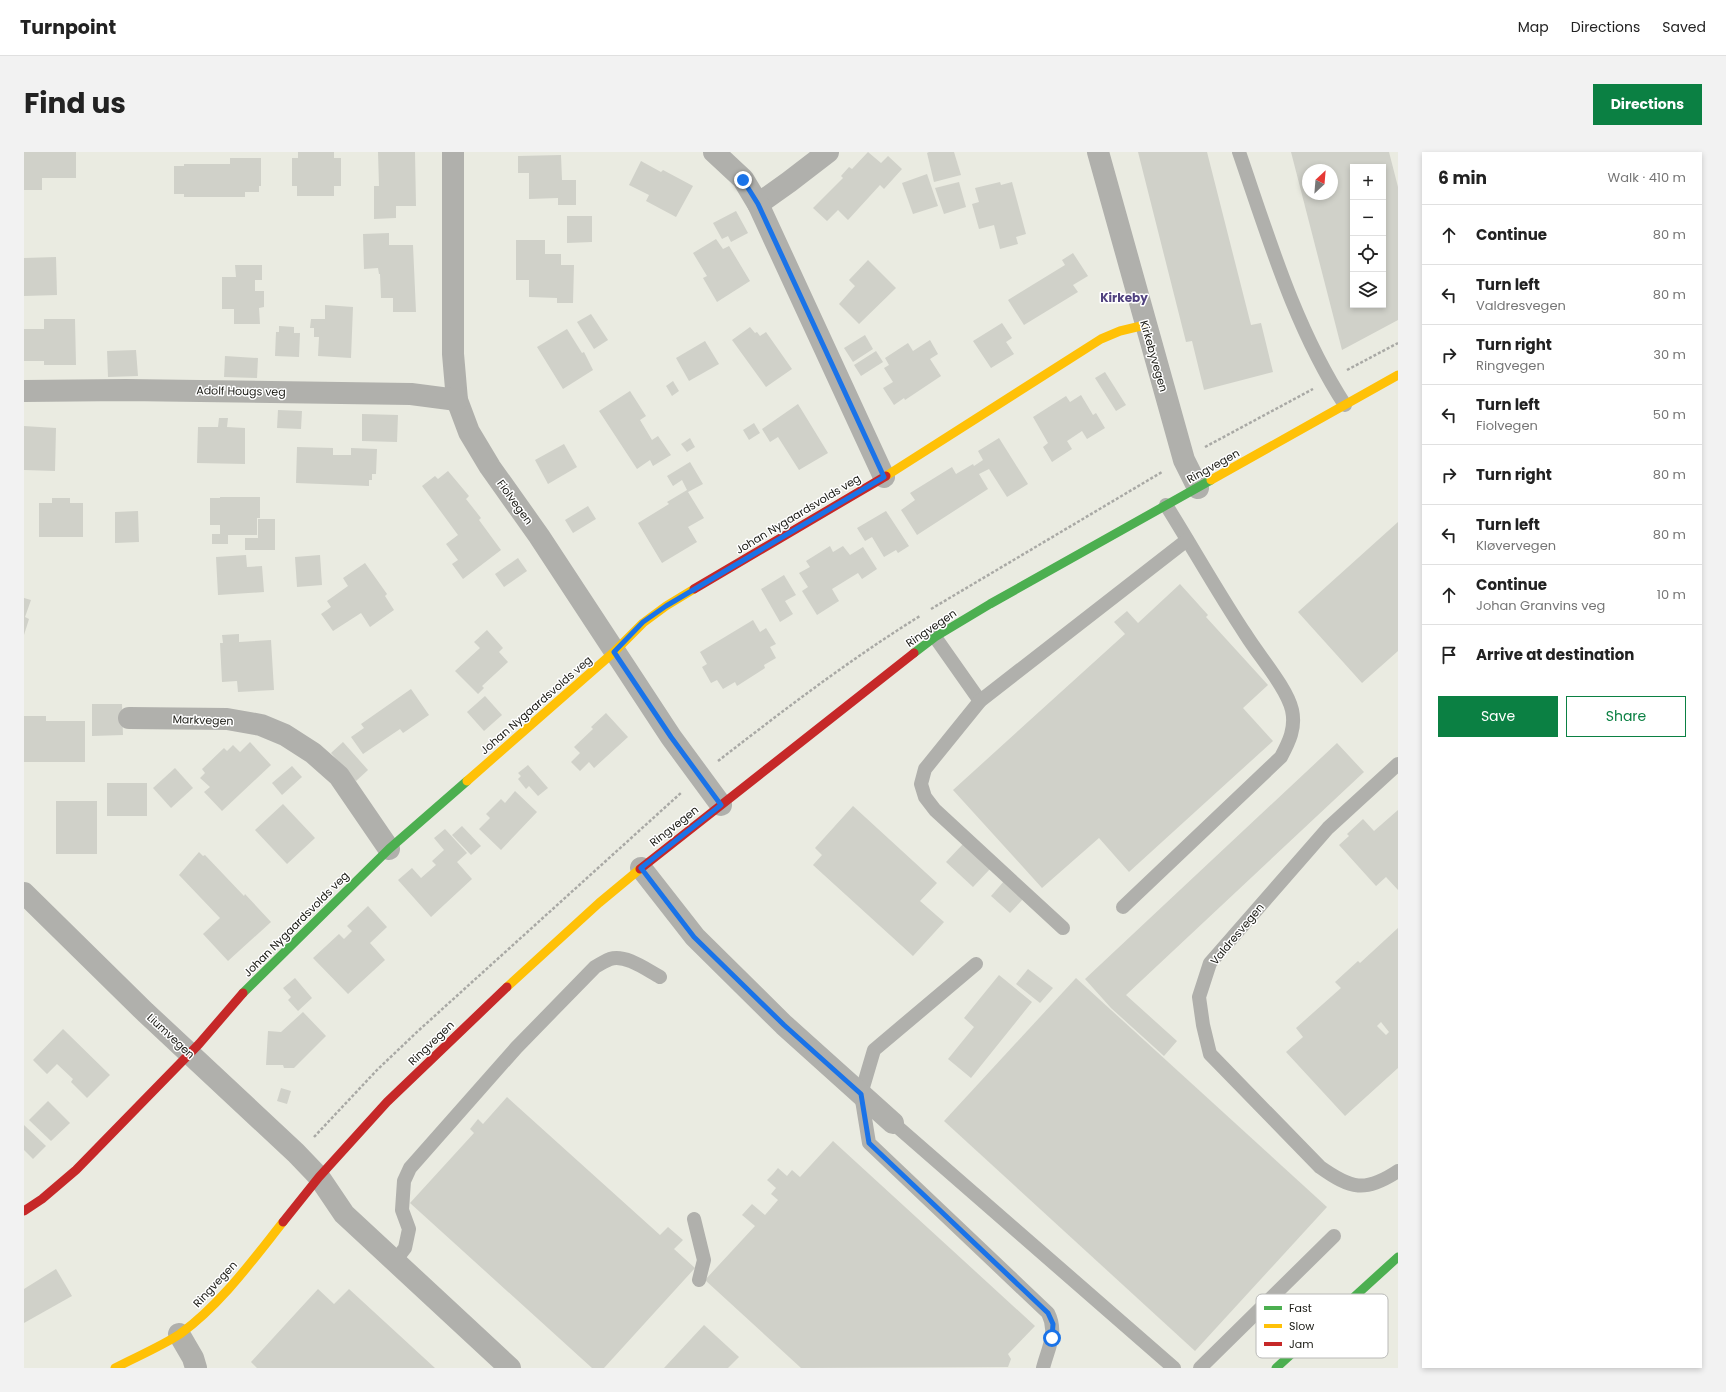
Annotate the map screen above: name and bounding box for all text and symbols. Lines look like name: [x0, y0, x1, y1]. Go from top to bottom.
text: Turnpoint: [20, 14, 116, 41]
text: Map: [1518, 17, 1549, 37]
text: Directions: [1571, 17, 1640, 37]
text: Saved: [1662, 17, 1706, 37]
text: Find us: [24, 84, 126, 123]
button: Directions: [1593, 84, 1702, 125]
north arrow: [1302, 164, 1338, 200]
map controls: [1350, 164, 1386, 308]
button: +: [1350, 164, 1386, 200]
text: 6 min: [1438, 166, 1487, 190]
text: Walk · 410 m: [1608, 168, 1686, 187]
route end: [734, 171, 752, 189]
button: −: [1350, 200, 1386, 236]
icon: ahead: [1438, 224, 1460, 246]
text: Continue: [1476, 224, 1547, 245]
text: 80 m: [1653, 225, 1686, 244]
button: locate: [1350, 236, 1386, 272]
button: layers: [1350, 272, 1386, 308]
text: Turn left: [1476, 274, 1540, 295]
icon: left: [1438, 284, 1460, 306]
text: 80 m: [1653, 285, 1686, 304]
district label: Kirkeby: [1100, 289, 1148, 306]
text: Valdresvegen: [1476, 296, 1566, 315]
street label: Kirkebyvegen: [1136, 318, 1172, 394]
text: Turn right: [1476, 334, 1552, 355]
icon: right: [1438, 344, 1460, 366]
text: 30 m: [1653, 345, 1686, 364]
text: Ringvegen: [1476, 356, 1545, 375]
street label: Adolf Hougs veg: [196, 382, 286, 400]
text: Turn left: [1476, 394, 1540, 415]
icon: left: [1438, 404, 1460, 426]
text: 50 m: [1653, 405, 1686, 424]
text: Fiolvegen: [1476, 416, 1538, 435]
street label: Ringvegen: [1184, 445, 1242, 487]
icon: right: [1438, 464, 1460, 486]
text: Turn right: [1476, 464, 1552, 485]
text: 80 m: [1653, 465, 1686, 484]
street label: Johan Nygaardsvolds veg: [732, 470, 864, 558]
street label: Fiolvegen: [493, 476, 537, 528]
text: Turn left: [1476, 514, 1540, 535]
icon: left: [1438, 524, 1460, 546]
text: 80 m: [1653, 525, 1686, 544]
text: Kløvervegen: [1476, 536, 1556, 555]
text: Continue: [1476, 574, 1547, 595]
icon: ahead: [1438, 584, 1460, 606]
text: 10 m: [1657, 585, 1686, 604]
text: Johan Granvins veg: [1476, 596, 1605, 615]
street label: Ringvegen: [902, 605, 960, 651]
icon: arrive: [1438, 644, 1460, 666]
text: Arrive at destination: [1476, 644, 1634, 665]
street label: Johan Nygaardsvolds veg: [477, 652, 595, 758]
button: Save: [1438, 696, 1558, 737]
button: Share: [1566, 696, 1686, 737]
street label: Markvegen: [172, 711, 234, 729]
street label: Ringvegen: [646, 802, 702, 850]
street label: Johan Nygaardsvolds veg: [240, 868, 352, 980]
street label: Valdresvegen: [1206, 900, 1268, 968]
street label: Liumvegen: [144, 1010, 198, 1062]
street label: Ringvegen: [405, 1017, 457, 1069]
street label: Ringvegen: [189, 1257, 241, 1311]
legend: [1256, 1294, 1388, 1358]
text: Fast: [1289, 1300, 1312, 1316]
text: Slow: [1289, 1318, 1314, 1334]
route start: [1043, 1329, 1061, 1347]
text: Jam: [1289, 1336, 1314, 1352]

